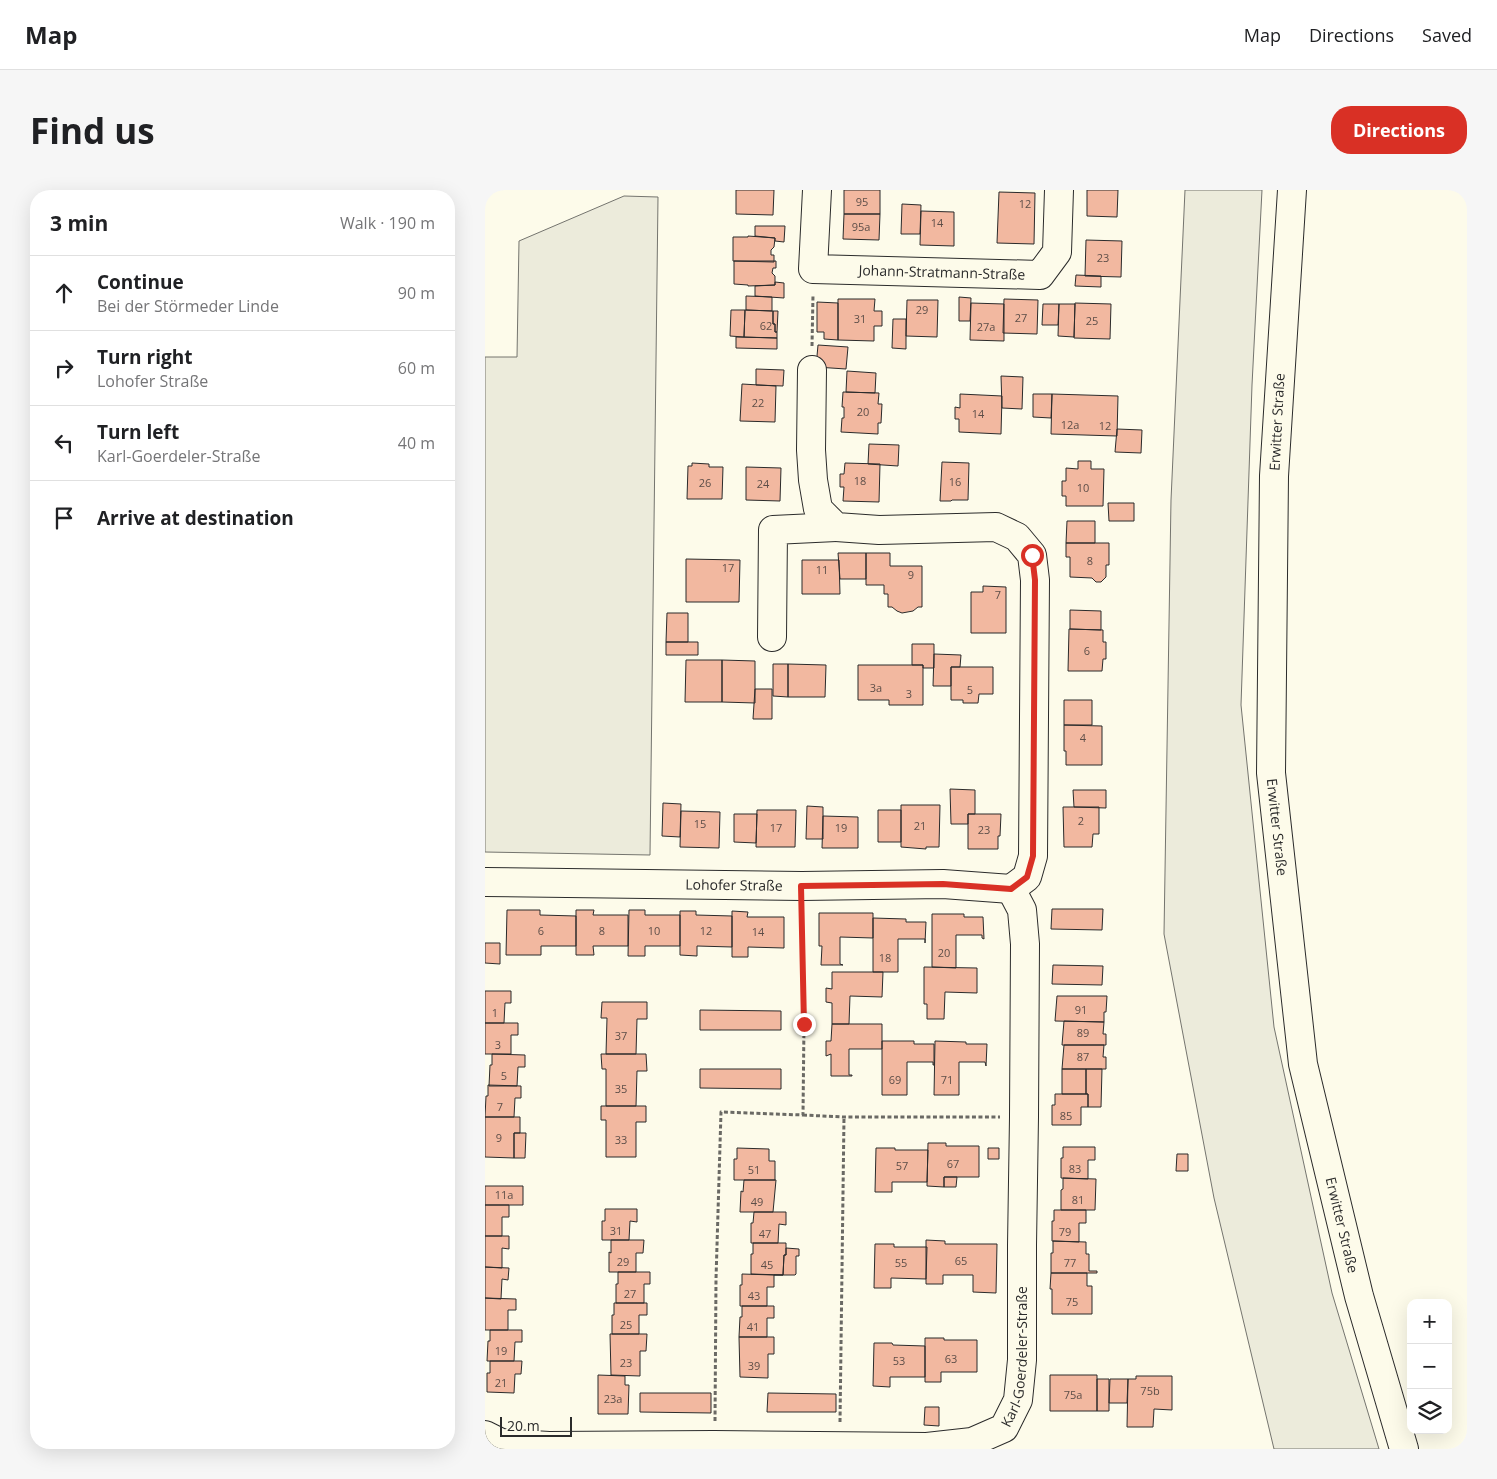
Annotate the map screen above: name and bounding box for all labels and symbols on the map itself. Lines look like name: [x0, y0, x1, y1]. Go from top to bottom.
house number: 95: [856, 194, 868, 209]
house number: 12: [1019, 196, 1031, 211]
house number: 14: [931, 215, 944, 230]
house number: 95a: [852, 219, 870, 234]
house number: 23: [1097, 250, 1109, 265]
street label: Johann-Stratmann-Straße: [856, 260, 1026, 284]
house number: 29: [916, 302, 928, 317]
house number: 27: [1015, 310, 1027, 325]
house number: 31: [854, 311, 866, 326]
house number: 25: [1086, 313, 1098, 328]
house number: 62: [760, 318, 772, 333]
house number: 27a: [977, 319, 995, 334]
street label: Erwitter Straße: [1264, 372, 1289, 471]
house number: 22: [752, 395, 764, 410]
house number: 20: [857, 404, 869, 419]
house number: 14: [972, 406, 985, 421]
house number: 12a: [1061, 417, 1079, 432]
house number: 12: [1099, 418, 1111, 433]
house number: 18: [854, 473, 866, 488]
house number: 16: [949, 474, 961, 489]
house number: 26: [699, 475, 711, 490]
house number: 24: [757, 476, 770, 491]
house number: 10: [1077, 480, 1089, 495]
route start: [1021, 544, 1044, 567]
house number: 8: [1087, 553, 1093, 568]
house number: 17: [722, 560, 734, 575]
house number: 11: [816, 562, 828, 577]
house number: 9: [908, 567, 914, 582]
house number: 7: [995, 587, 1001, 602]
house number: 6: [1084, 643, 1090, 658]
house number: 3a: [870, 680, 882, 695]
house number: 5: [967, 682, 973, 697]
house number: 3: [906, 686, 912, 701]
house number: 4: [1080, 730, 1087, 745]
street label: Erwitter Straße: [1263, 777, 1292, 877]
house number: 2: [1078, 813, 1084, 828]
house number: 15: [694, 816, 706, 831]
house number: 21: [914, 818, 926, 833]
house number: 17: [770, 820, 782, 835]
house number: 19: [835, 820, 847, 835]
house number: 23: [978, 822, 990, 837]
street label: Lohofer Straße: [685, 875, 783, 895]
house number: 6: [538, 923, 544, 938]
house number: 8: [599, 923, 605, 938]
house number: 10: [648, 923, 660, 938]
house number: 12: [700, 923, 712, 938]
house number: 14: [752, 924, 765, 939]
house number: 20: [938, 945, 950, 960]
house number: 18: [879, 950, 891, 965]
house number: 91: [1075, 1002, 1087, 1017]
house number: 1: [492, 1005, 498, 1020]
route end: [793, 1013, 816, 1036]
house number: 89: [1077, 1025, 1089, 1040]
house number: 37: [615, 1028, 627, 1043]
house number: 3: [495, 1037, 501, 1052]
house number: 87: [1077, 1049, 1089, 1064]
house number: 5: [501, 1068, 507, 1083]
house number: 69: [889, 1072, 901, 1087]
house number: 71: [941, 1072, 953, 1087]
house number: 35: [615, 1081, 627, 1096]
house number: 7: [497, 1099, 503, 1114]
house number: 85: [1060, 1108, 1072, 1123]
house number: 9: [496, 1130, 502, 1145]
house number: 33: [615, 1132, 627, 1147]
house number: 67: [947, 1156, 959, 1171]
house number: 57: [896, 1158, 908, 1173]
house number: 83: [1069, 1161, 1081, 1176]
house number: 51: [748, 1162, 760, 1177]
street label: Erwitter Straße: [1322, 1175, 1363, 1275]
house number: 11a: [495, 1187, 513, 1202]
house number: 81: [1072, 1192, 1084, 1207]
house number: 49: [751, 1194, 763, 1209]
house number: 31: [610, 1223, 622, 1238]
house number: 79: [1059, 1224, 1071, 1239]
house number: 47: [759, 1226, 771, 1241]
house number: 65: [955, 1253, 967, 1268]
house number: 29: [617, 1254, 629, 1269]
house number: 55: [895, 1255, 907, 1270]
house number: 77: [1064, 1255, 1076, 1270]
house number: 45: [761, 1257, 773, 1272]
house number: 27: [624, 1286, 636, 1301]
street label: Karl-Goerdeler-Straße: [996, 1286, 1031, 1430]
house number: 43: [748, 1288, 760, 1303]
house number: 75: [1066, 1294, 1078, 1309]
house number: 25: [620, 1317, 632, 1332]
house number: 41: [747, 1319, 759, 1334]
house number: 19: [495, 1343, 507, 1358]
house number: 63: [945, 1351, 957, 1366]
house number: 53: [893, 1353, 905, 1368]
house number: 23: [620, 1355, 632, 1370]
house number: 39: [748, 1358, 760, 1373]
house number: 21: [495, 1375, 507, 1390]
house number: 75b: [1140, 1383, 1160, 1398]
house number: 75a: [1064, 1387, 1082, 1402]
house number: 23a: [604, 1391, 622, 1406]
scale bar: [500, 1414, 573, 1437]

